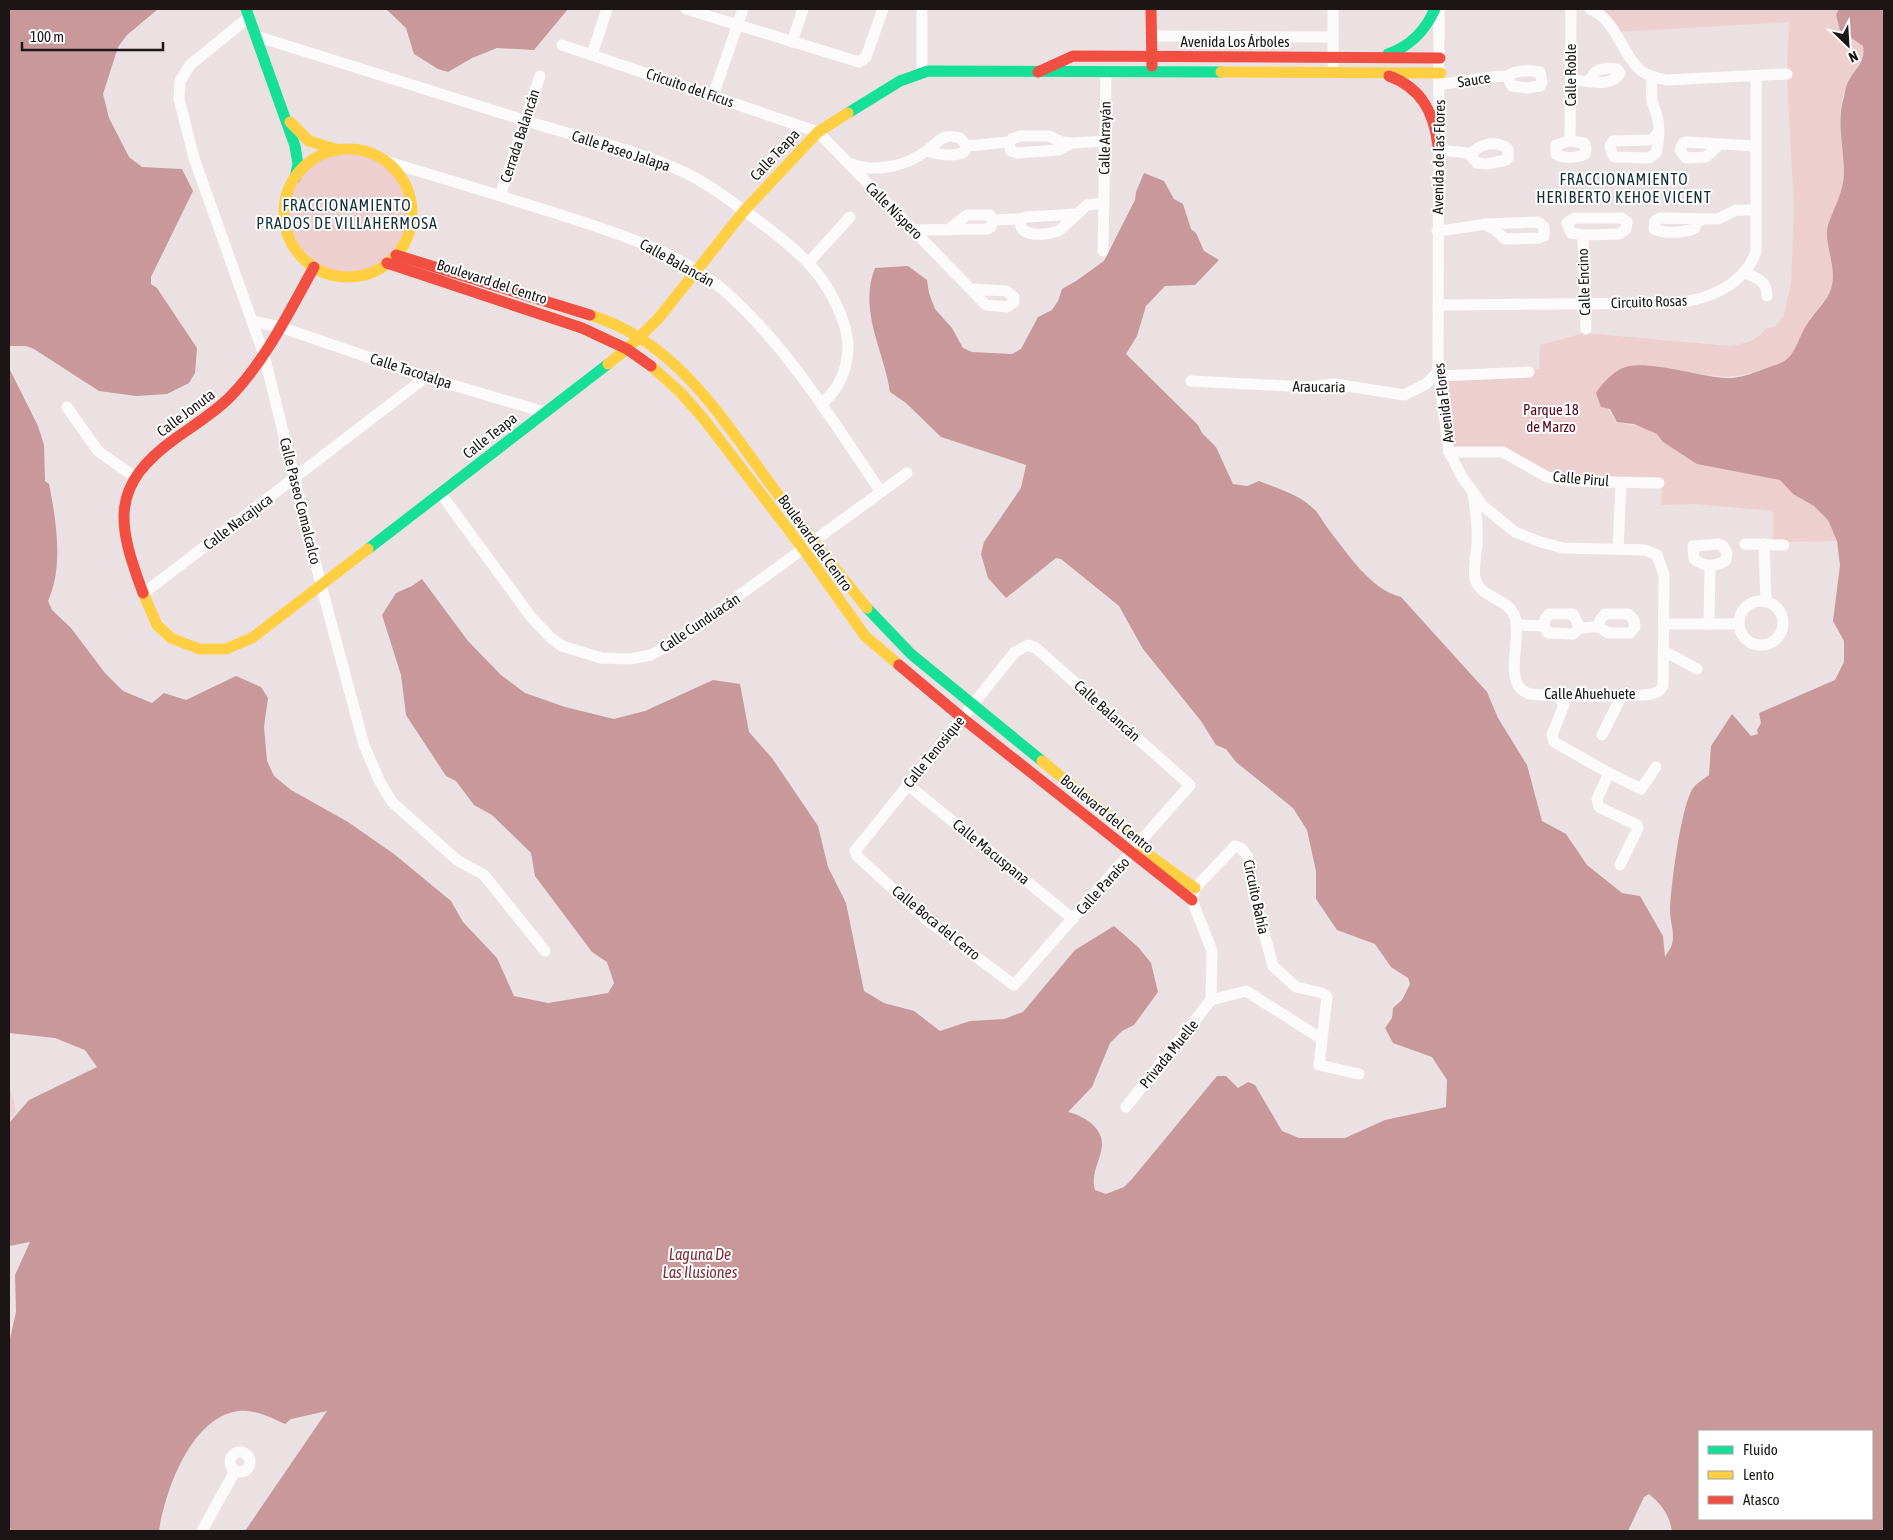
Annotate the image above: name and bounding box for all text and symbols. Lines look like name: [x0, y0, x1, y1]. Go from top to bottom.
scale bar: [22, 20, 164, 52]
north arrow: [1823, 20, 1873, 70]
text: 100 m: [30, 28, 64, 45]
street label: Avenida Los Árboles: [1180, 33, 1290, 50]
street label: Calle Roble: [1562, 43, 1579, 106]
text: N: [1846, 48, 1861, 66]
street label: Cricuito del Ficus: [644, 65, 736, 110]
street label: Sauce: [1456, 69, 1492, 90]
street label: Cerrada Balancán: [496, 87, 543, 185]
street label: Avenida de las Flores: [1429, 99, 1448, 215]
street label: Calle Arrayán: [1095, 101, 1114, 175]
street label: Calle Teapa: [747, 125, 803, 184]
street label: Calle Paseo Jalapa: [570, 127, 672, 174]
district label: FRACCIONAMIENTO HERIBERTO KEHOE VICENT: [1536, 170, 1712, 206]
street label: Calle Níspero: [862, 179, 926, 243]
district label: FRACCIONAMIENTO PRADOS DE VILLAHERMOSA: [256, 196, 438, 232]
street label: Calle Balancán: [637, 235, 717, 290]
street label: Calle Encino: [1574, 248, 1593, 316]
street label: Boulevard del Centro: [435, 256, 550, 307]
street label: Circuito Rosas: [1611, 292, 1687, 311]
street label: Calle Tacotalpa: [368, 349, 454, 392]
street label: Avenida Flores: [1430, 362, 1457, 444]
street label: Araucaria: [1292, 378, 1346, 395]
street label: Calle Jonuta: [153, 385, 218, 440]
park label: Parque 18 de Marzo: [1523, 401, 1579, 435]
street label: Calle Teapa: [459, 409, 520, 462]
street label: Calle Paseo Comalcalco: [277, 436, 324, 566]
street label: Calle Pirul: [1552, 468, 1610, 489]
street label: Calle Nacajuca: [200, 490, 276, 553]
street label: Boulevard del Centro: [775, 491, 856, 594]
street label: Calle Cunduacán: [657, 590, 743, 656]
street label: Calle Balancán: [1071, 677, 1144, 745]
street label: Calle Ahuehuete: [1544, 685, 1636, 702]
street label: Calle Tenosique: [900, 712, 968, 791]
street label: Boulevard del Centro: [1057, 771, 1157, 856]
street label: Calle Macuspana: [950, 815, 1033, 888]
street label: Calle Paraíso: [1072, 853, 1133, 918]
street label: Circuito Bahía: [1240, 858, 1273, 936]
street label: Calle Boca del Cerro: [889, 882, 984, 963]
street label: Privada Muelle: [1136, 1016, 1201, 1091]
water label: Laguna De Las Ilusiones: [662, 1245, 738, 1281]
legend: [1698, 1430, 1873, 1520]
text: Fluido: [1743, 1441, 1778, 1458]
text: Lento: [1743, 1466, 1774, 1483]
text: Atasco: [1743, 1491, 1780, 1508]

